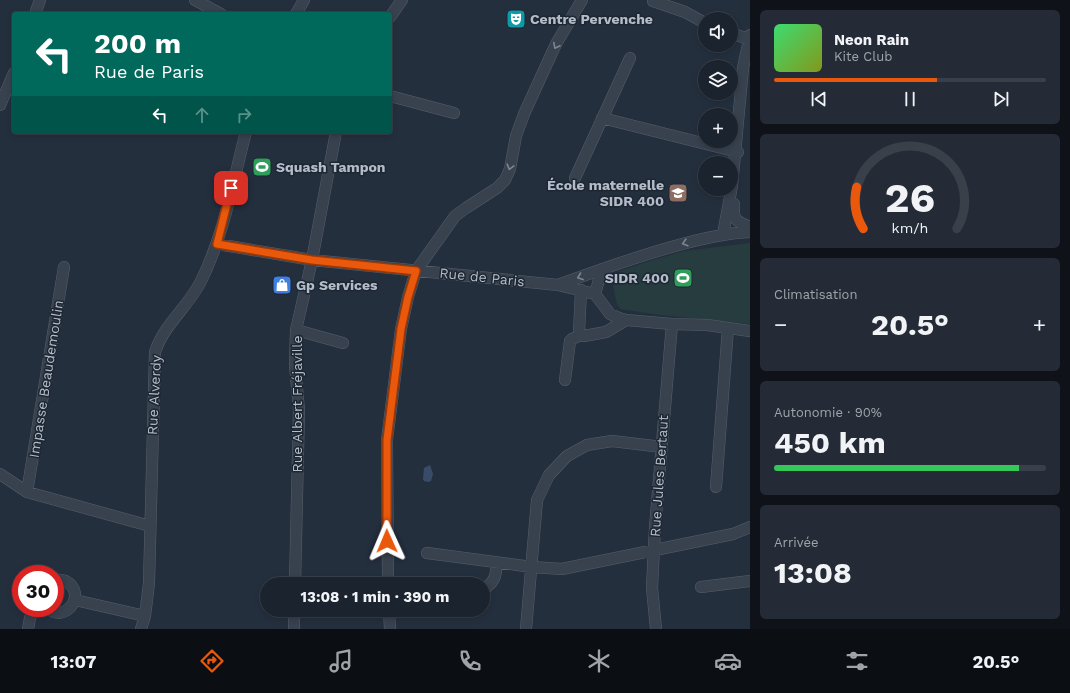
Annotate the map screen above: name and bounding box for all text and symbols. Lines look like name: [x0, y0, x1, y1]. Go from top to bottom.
theatre icon: Centre Pervenche: [505, 8, 527, 30]
place label: Centre Pervenche: [530, 11, 653, 27]
map controls: [698, 12, 738, 196]
button: sound: [698, 12, 738, 52]
text: 200 m: [94, 27, 181, 60]
icon: left: [28, 28, 80, 80]
text: Neon Rain: [834, 31, 909, 49]
one-way arrow: [553, 41, 560, 49]
text: Kite Club: [834, 49, 892, 64]
button: layers: [698, 60, 738, 100]
text: Rue de Paris: [94, 61, 204, 82]
icon: previous: [808, 88, 830, 110]
icon: pause: [899, 88, 921, 110]
icon: next: [990, 88, 1012, 110]
icon: left: [149, 104, 171, 126]
icon: ahead: [191, 104, 213, 126]
icon: right: [233, 104, 255, 126]
button: +: [698, 108, 738, 148]
sports icon: Squash Tampon: [251, 156, 273, 178]
button: −: [698, 156, 738, 196]
place label: Squash Tampon: [276, 159, 386, 175]
one-way arrow: [506, 163, 515, 170]
pin: [214, 171, 248, 205]
text: 26: [885, 172, 935, 221]
icon: arrive: [220, 177, 242, 199]
place label: École maternelle SIDR 400: [547, 177, 664, 209]
school or university icon: École maternelle SIDR 400: [667, 182, 689, 204]
text: km/h: [892, 219, 928, 235]
one-way arrow: [682, 238, 689, 247]
street label: Rue de Paris: [439, 265, 525, 289]
sports icon: SIDR 400: [672, 267, 694, 289]
place label: SIDR 400: [605, 270, 669, 286]
one-way arrow: [576, 272, 583, 280]
shop icon: Gp Services: [271, 274, 293, 296]
place label: Gp Services: [296, 277, 378, 293]
text: Climatisation: [774, 287, 857, 302]
street label: Impasse Beaudemoulin: [26, 299, 66, 459]
text: 20.5°: [871, 307, 949, 342]
text: −: [774, 312, 787, 337]
text: +: [1033, 312, 1046, 337]
street label: Rue Albert Fréjaville: [289, 336, 305, 473]
street label: Rue Alverdy: [144, 354, 164, 435]
text: Autonomie · 90%: [774, 405, 882, 420]
street label: Rue Jules Bertaut: [647, 414, 671, 537]
text: 450 km: [774, 425, 886, 460]
position arrow: [366, 520, 408, 562]
text: Arrivée: [774, 535, 818, 550]
text: 13:08: [774, 555, 852, 590]
speed limit sign: 30: [12, 565, 64, 617]
text: 13:08 · 1 min · 390 m: [301, 588, 449, 606]
icon: directions: [198, 647, 226, 675]
icon: music: [327, 647, 355, 675]
icon: phone: [456, 647, 484, 675]
icon: climate: [585, 647, 613, 675]
icon: car: [714, 647, 742, 675]
icon: filters: [843, 647, 871, 675]
text: 13:07: [51, 651, 97, 672]
text: 20.5°: [973, 651, 1019, 672]

